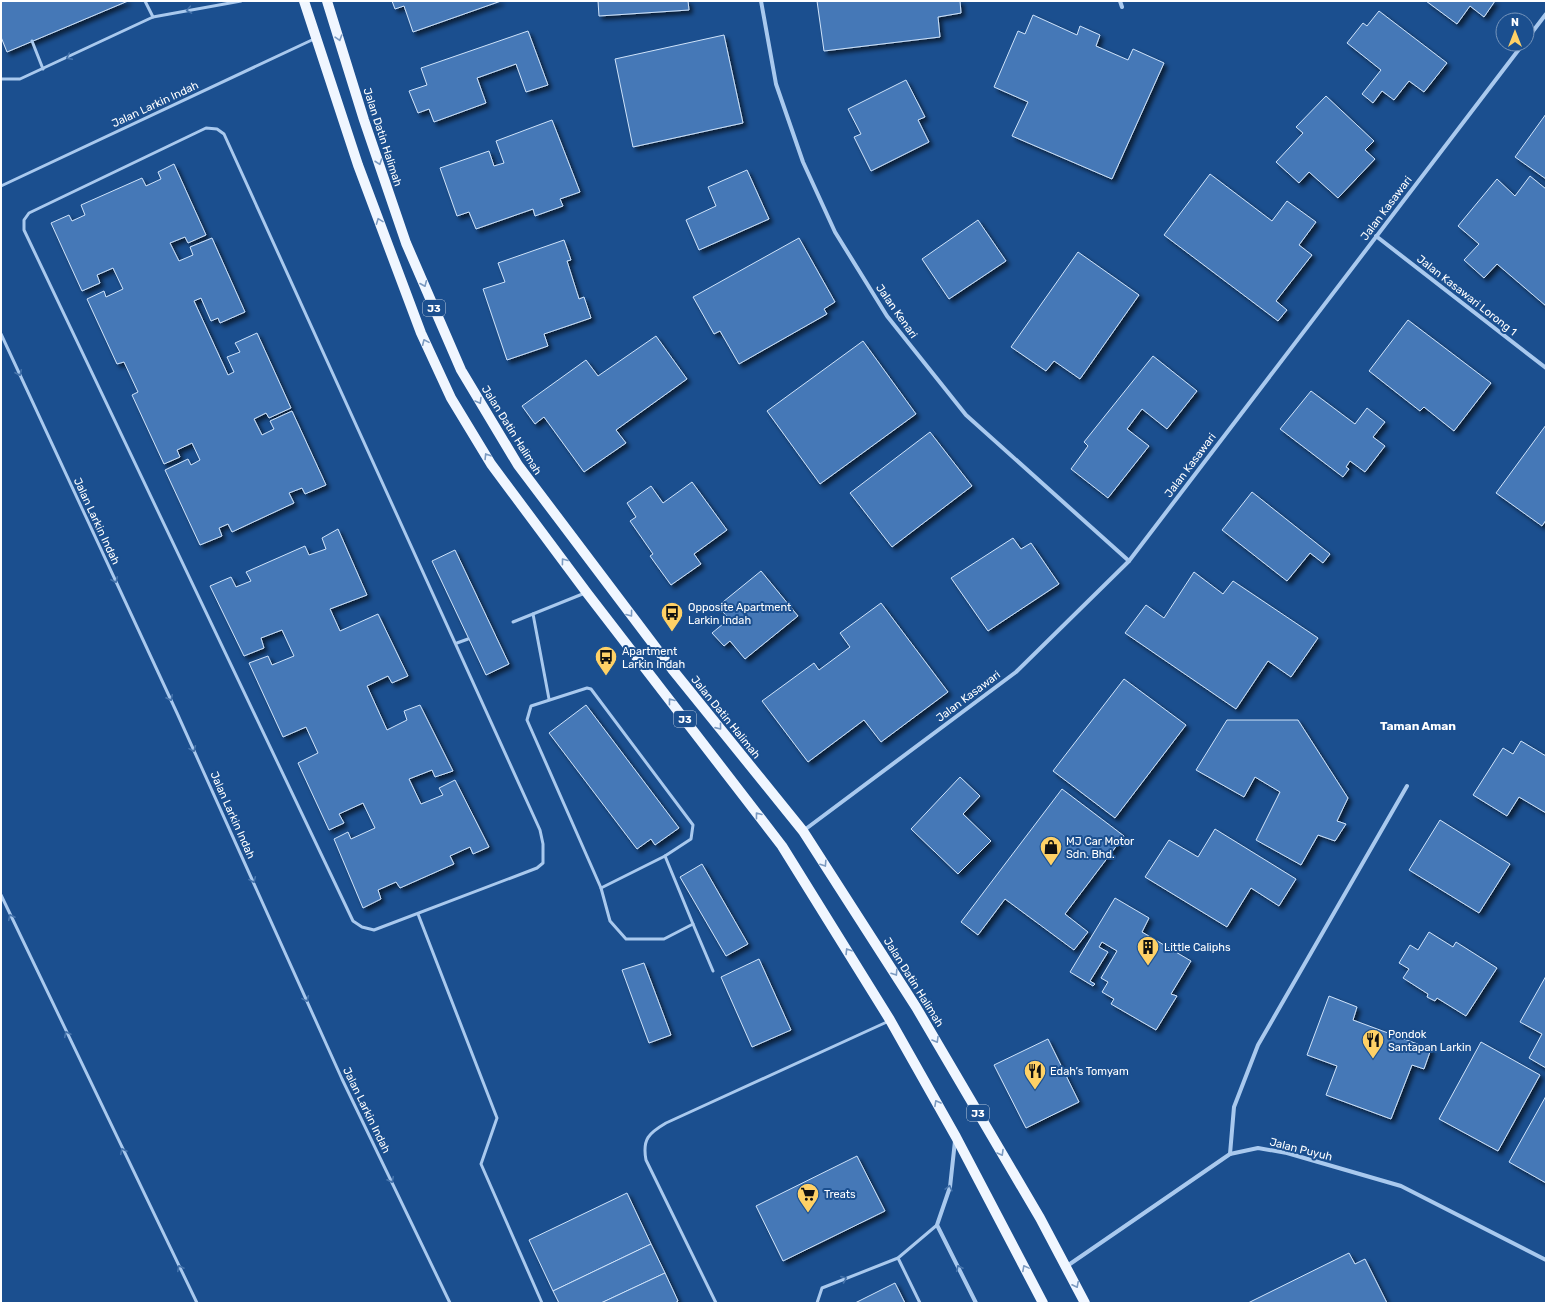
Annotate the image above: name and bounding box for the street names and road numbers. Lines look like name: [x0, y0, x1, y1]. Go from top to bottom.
street label: Jalan Larkin Indah: [110, 79, 201, 130]
street label: Jalan Datin Halimah: [360, 86, 405, 188]
street label: Jalan Kasawari: [1358, 174, 1415, 243]
street label: Jalan Kasawari Lorong 1: [1414, 252, 1519, 338]
street label: Jalan Kenari: [873, 282, 920, 341]
road number: J3: [423, 300, 445, 316]
street label: Jalan Datin Halimah: [479, 383, 544, 477]
street label: Jalan Kasawari: [1162, 431, 1219, 500]
street label: Jalan Larkin Indah: [71, 476, 122, 567]
street label: Jalan Kasawari: [934, 668, 1003, 725]
street label: Jalan Datin Halimah: [688, 673, 763, 761]
road number: J3: [674, 711, 696, 727]
street label: Jalan Larkin Indah: [207, 770, 258, 861]
street label: Jalan Datin Halimah: [881, 935, 946, 1029]
street label: Jalan Larkin Indah: [340, 1065, 393, 1155]
road number: J3: [967, 1105, 989, 1121]
street label: Jalan Puyuh: [1268, 1135, 1334, 1164]

